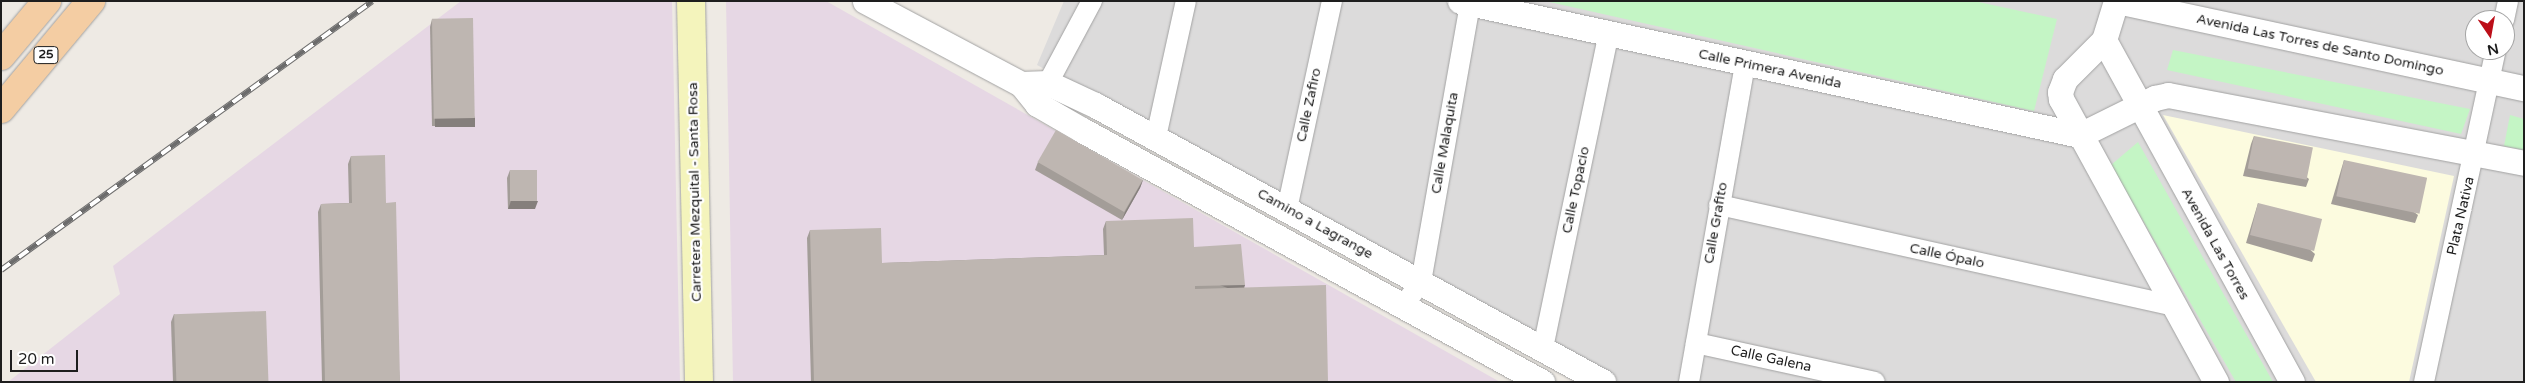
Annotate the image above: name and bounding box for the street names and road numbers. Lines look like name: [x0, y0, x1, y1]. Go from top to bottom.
street label: Avenida Las Torres de Santo Domingo: [2195, 11, 2445, 79]
road number: 25: [32, 46, 60, 64]
street label: Calle Primera Avenida: [1697, 46, 1843, 92]
street label: Calle Zafiro: [1293, 66, 1325, 144]
street label: Carretera Mezquital - Santa Rosa: [685, 82, 705, 302]
street label: Calle Malaquita: [1428, 91, 1462, 195]
street label: Calle Topacio: [1559, 145, 1593, 235]
street label: Plata Nativa: [2444, 175, 2478, 257]
street label: Calle Grafito: [1701, 181, 1731, 265]
street label: Camino a Lagrange: [1254, 185, 1376, 263]
street label: Avenida Las Torres: [2177, 185, 2253, 303]
street label: Calle Ópalo: [1908, 240, 1986, 272]
street label: Calle Galena: [1729, 342, 1813, 376]

